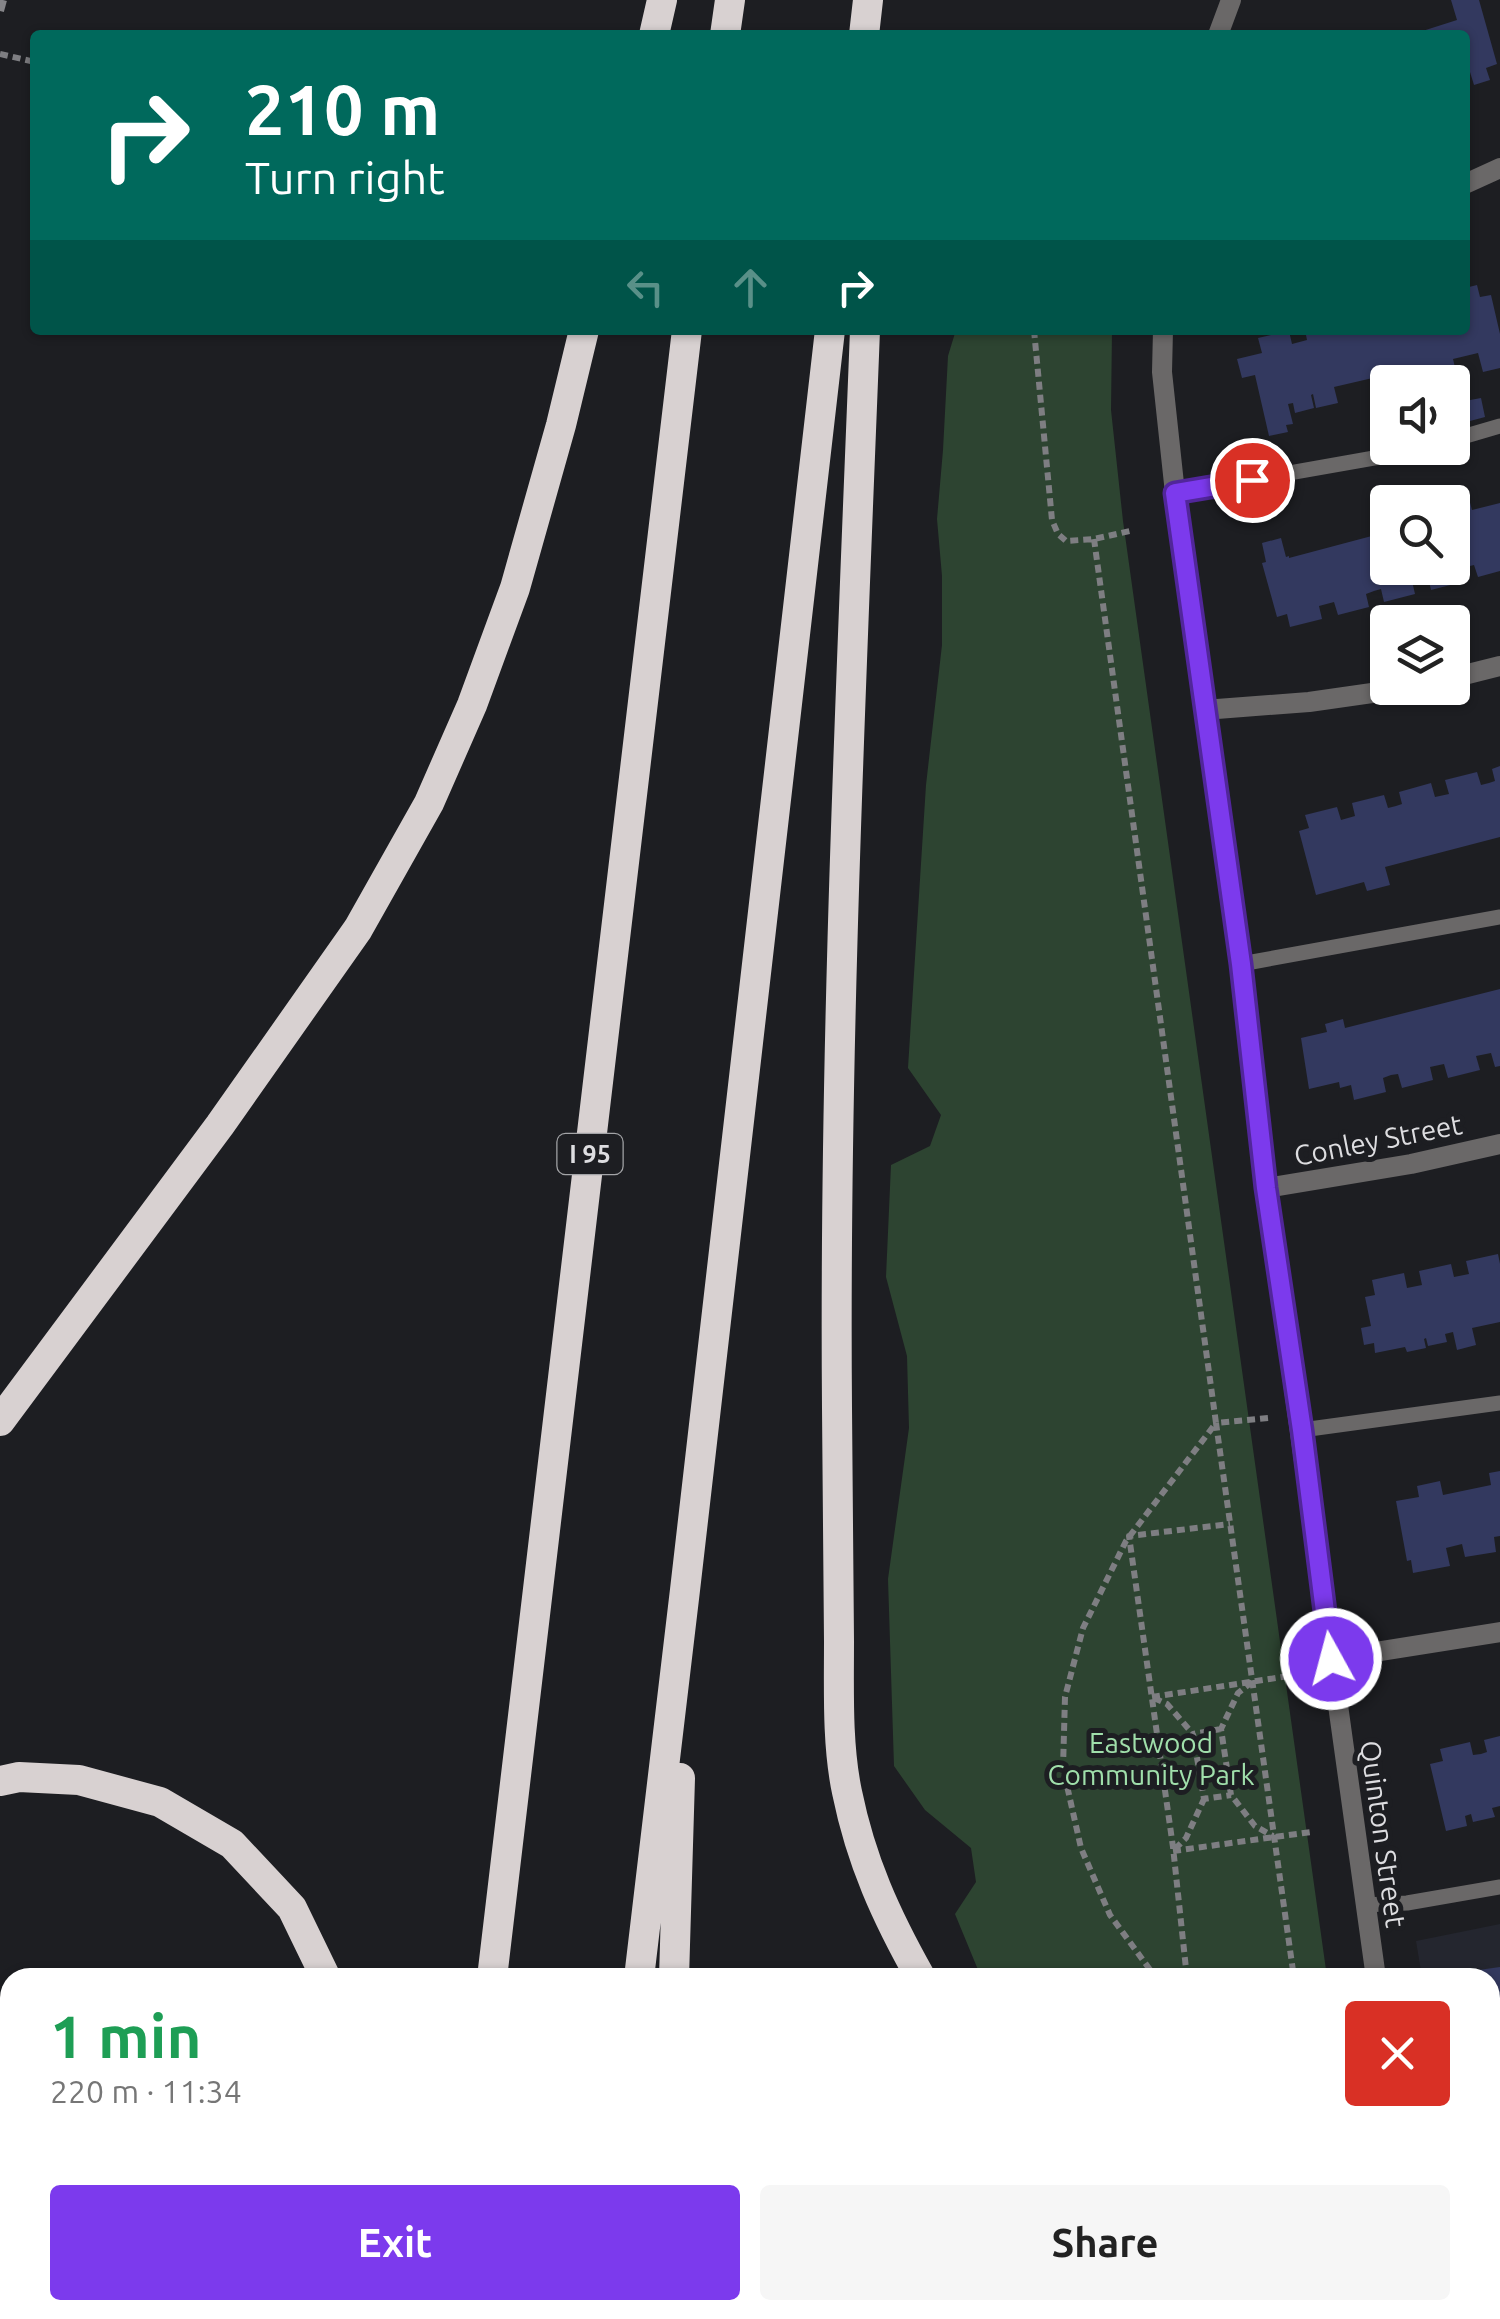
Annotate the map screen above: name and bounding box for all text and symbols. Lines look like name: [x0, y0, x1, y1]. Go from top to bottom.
icon: right: [80, 70, 210, 200]
text: 210 m: [245, 70, 440, 148]
text: Turn right: [245, 152, 445, 203]
icon: left: [618, 260, 673, 315]
icon: ahead: [723, 260, 778, 315]
icon: right: [828, 260, 883, 315]
map controls: [1370, 365, 1470, 705]
button: sound: [1370, 365, 1470, 465]
pin: [1210, 438, 1295, 523]
icon: arrive: [1225, 453, 1280, 508]
button: search: [1370, 485, 1470, 585]
button: layers: [1370, 605, 1470, 705]
street label: Conley Street: [1291, 1108, 1464, 1171]
road number: I 95: [558, 1134, 622, 1174]
position arrow: [1279, 1607, 1383, 1711]
park label: Eastwood Community Park: [1047, 1727, 1255, 1790]
street label: Quinton Street: [1355, 1738, 1412, 1929]
button: close: [1345, 2001, 1450, 2106]
text: 1 min: [50, 2002, 202, 2069]
text: 220 m · 11:34: [50, 2073, 242, 2109]
button: Exit: [50, 2185, 740, 2300]
button: Share: [760, 2185, 1450, 2300]

